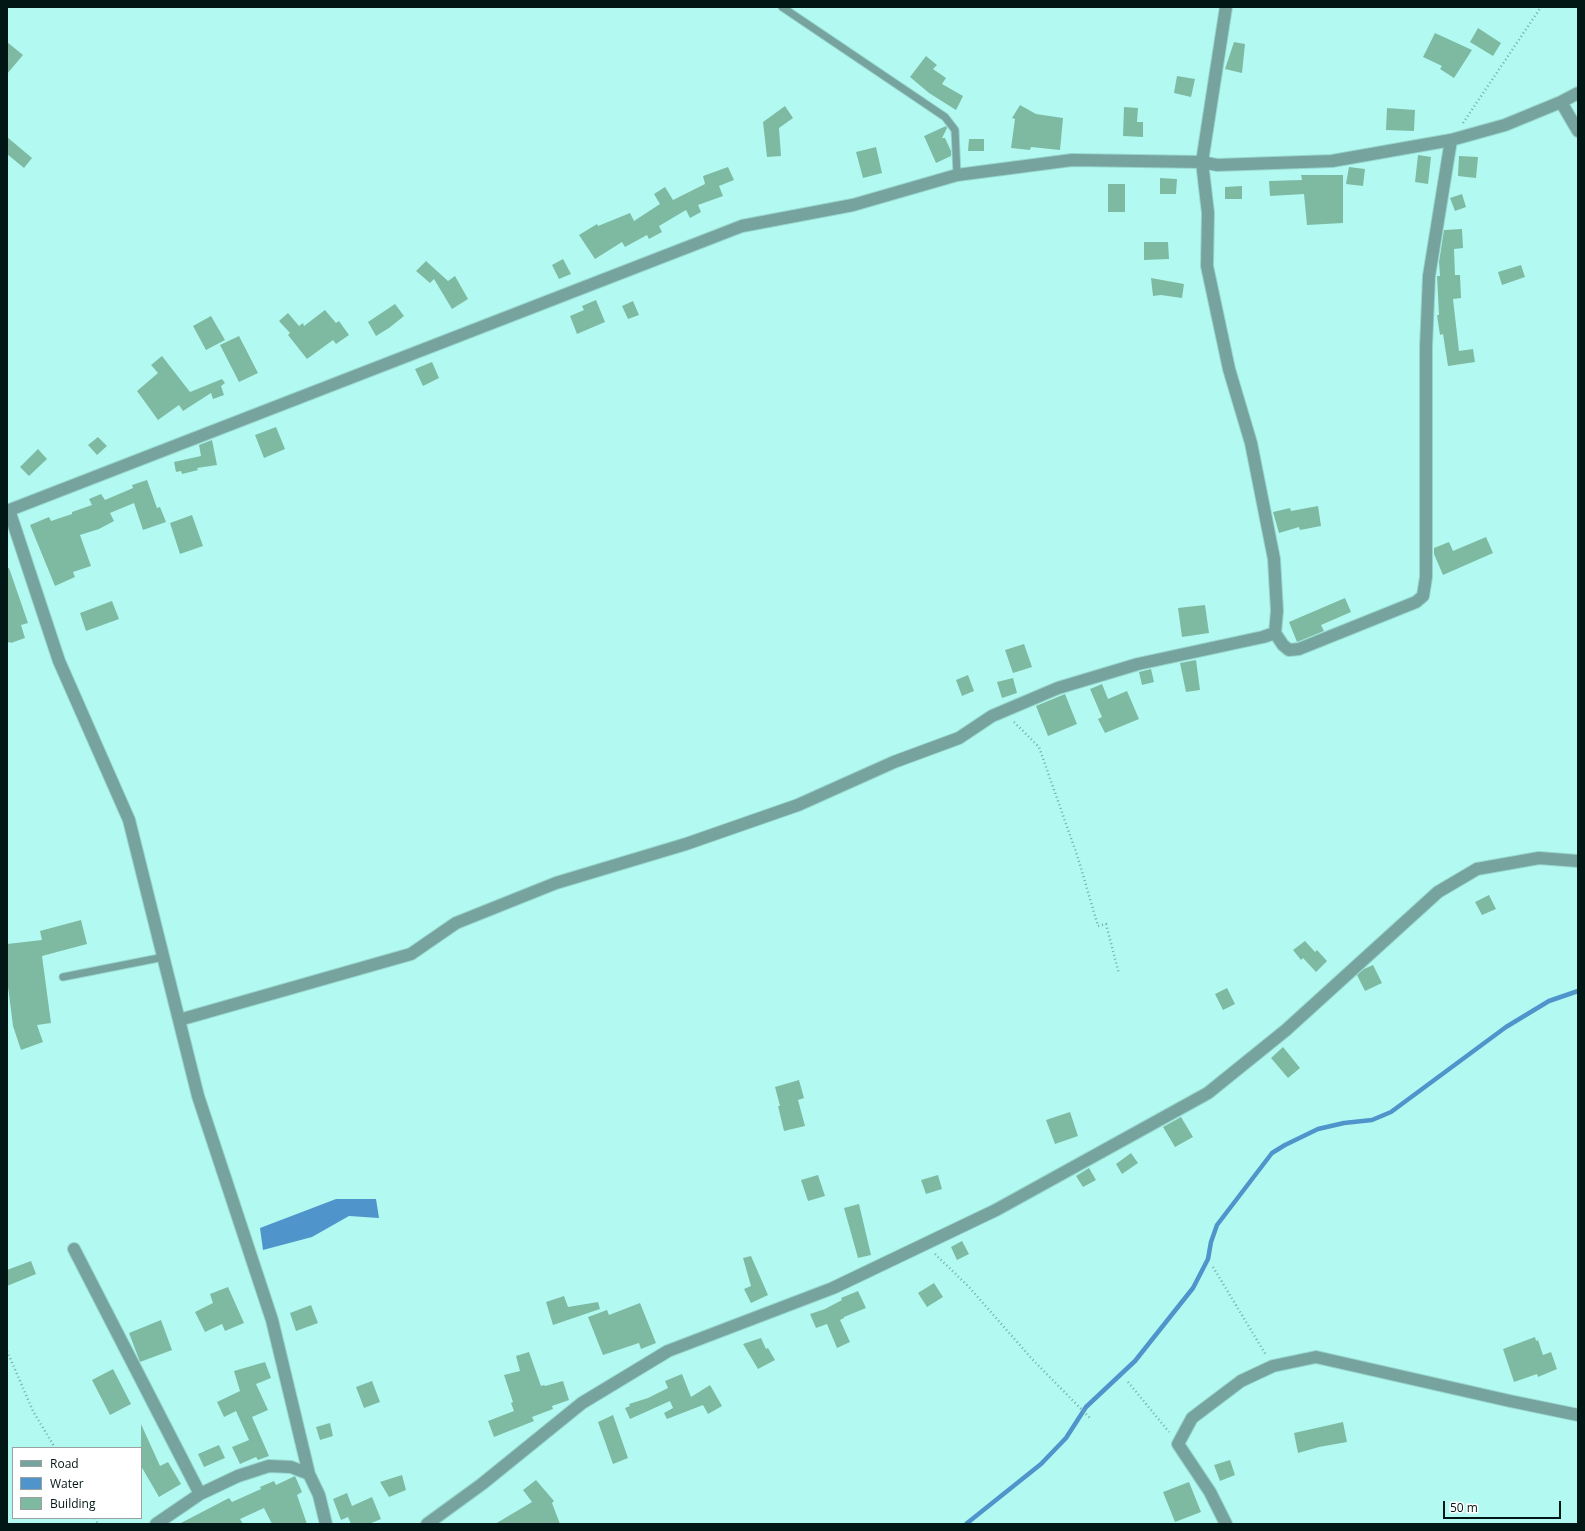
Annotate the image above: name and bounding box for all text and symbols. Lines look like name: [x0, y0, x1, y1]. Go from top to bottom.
legend: [12, 1447, 142, 1519]
text: Road: [50, 1455, 79, 1472]
text: Water: [50, 1475, 84, 1492]
scale bar: [1445, 1493, 1563, 1519]
text: Building: [50, 1495, 95, 1512]
text: 50 m: [1450, 1499, 1478, 1516]

